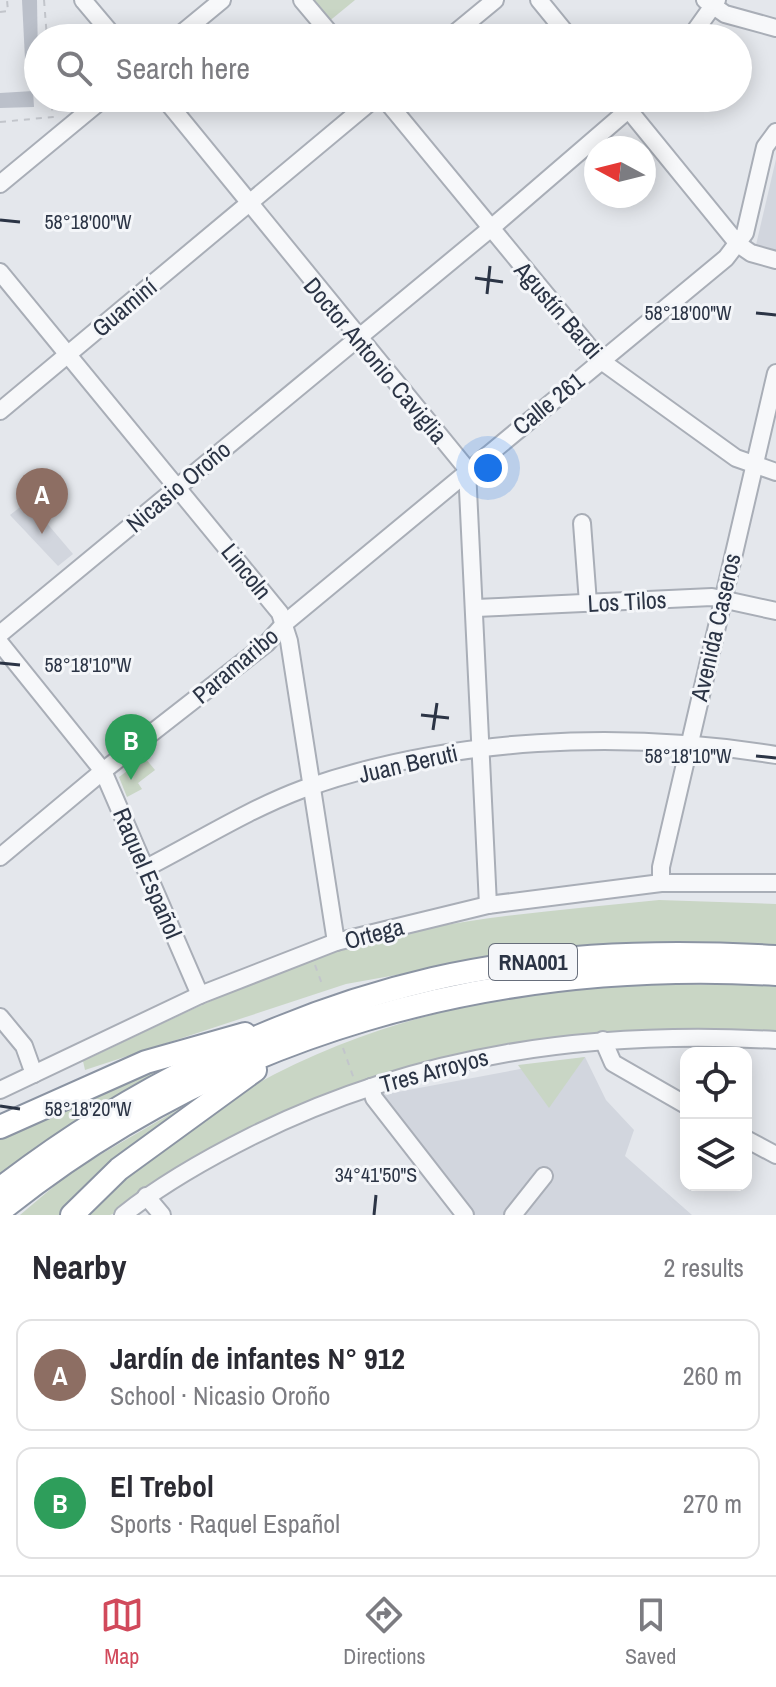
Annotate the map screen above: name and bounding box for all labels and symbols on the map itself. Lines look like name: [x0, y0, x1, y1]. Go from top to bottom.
north arrow: [584, 136, 656, 208]
text: 58°18'00"W: [44, 208, 132, 235]
street label: Agustín Bardi: [507, 254, 610, 366]
street label: Guaminí: [85, 270, 164, 344]
street label: Doctor Antonio Caviglia: [297, 270, 455, 450]
text: 58°18'00"W: [644, 299, 732, 326]
street label: Calle 261: [506, 364, 590, 442]
street label: Nicasio Oroño: [119, 433, 237, 539]
your location: [468, 448, 508, 488]
pin: A: [16, 468, 68, 534]
street label: Lincoln: [215, 536, 279, 606]
street label: Avenida Caseros: [682, 550, 748, 705]
street label: Los Tilos: [587, 583, 667, 619]
street label: Paramaribo: [185, 620, 285, 710]
text: 58°18'10"W: [44, 651, 132, 678]
pin: B: [105, 714, 157, 780]
street label: Juan Beruti: [355, 736, 461, 790]
text: 58°18'10"W: [644, 742, 732, 769]
street label: Raquel Español: [106, 803, 190, 943]
street label: Ortega: [341, 910, 407, 956]
road number: RNA001: [489, 944, 577, 980]
street label: Tres Arroyos: [376, 1040, 492, 1100]
text: 58°18'20"W: [44, 1095, 132, 1122]
text: 34°41'50"S: [335, 1161, 417, 1188]

